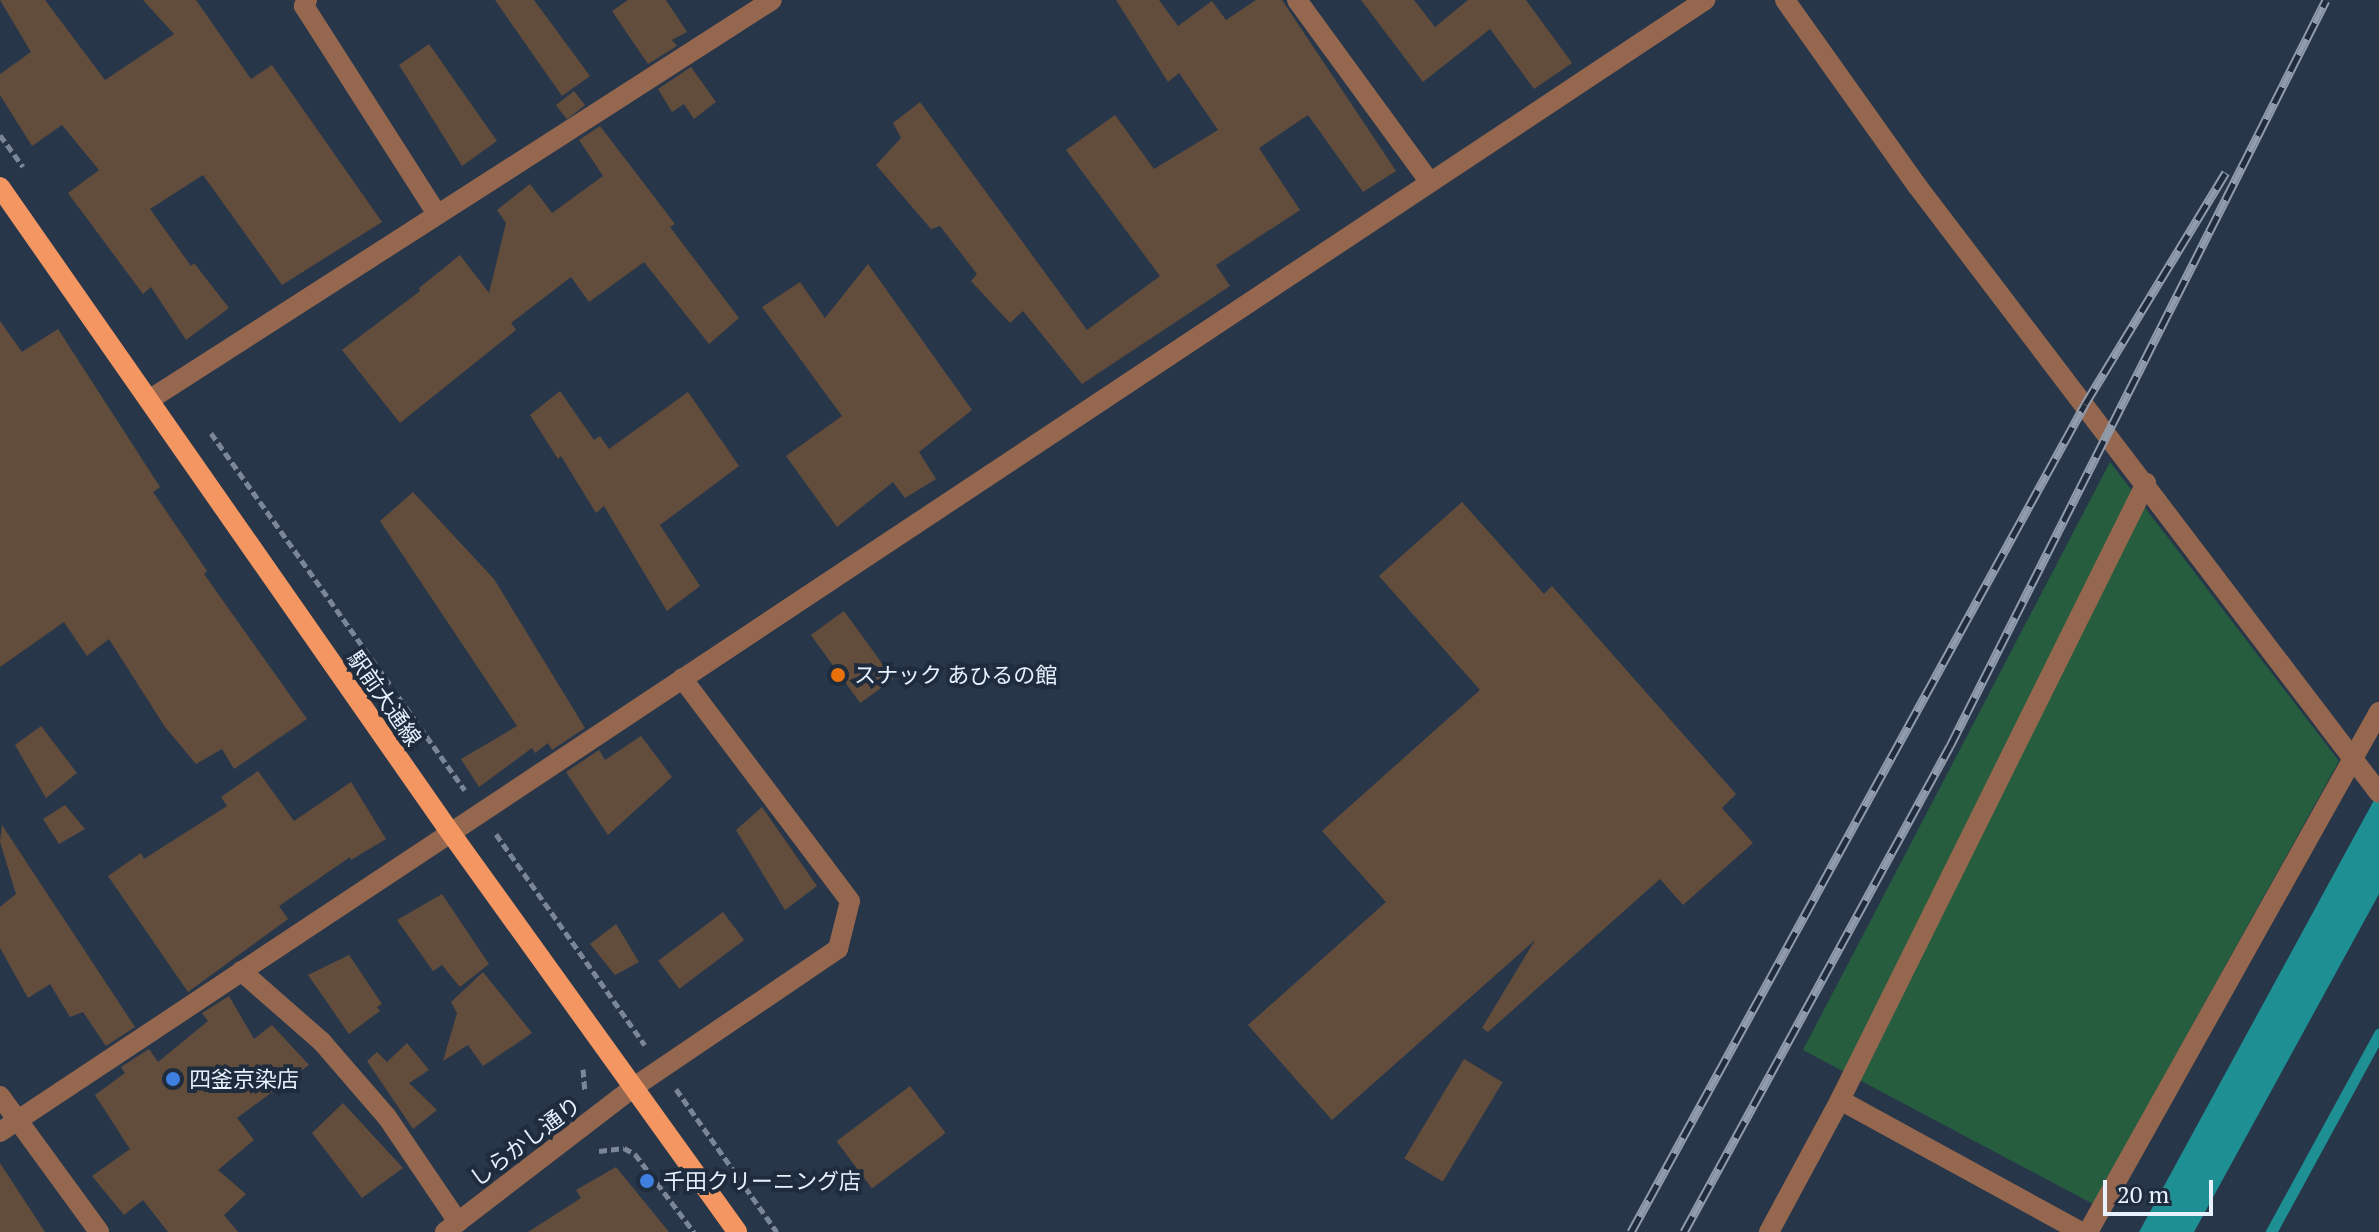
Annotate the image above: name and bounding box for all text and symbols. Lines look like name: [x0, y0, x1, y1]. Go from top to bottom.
street label: 駅前大通線: [343, 645, 427, 751]
place label: スナック あひるの館: [854, 662, 1057, 688]
marker: スナック あひるの館: [829, 666, 847, 684]
place label: 四釜京染店: [189, 1066, 299, 1092]
marker: 四釜京染店: [164, 1070, 182, 1088]
street label: しらかし通り: [464, 1091, 586, 1191]
scale bar: [2107, 1164, 2217, 1214]
place label: 千田クリーニング店: [663, 1168, 861, 1194]
marker: 千田クリーニング店: [638, 1172, 656, 1190]
text: 20 m: [2117, 1178, 2169, 1210]

